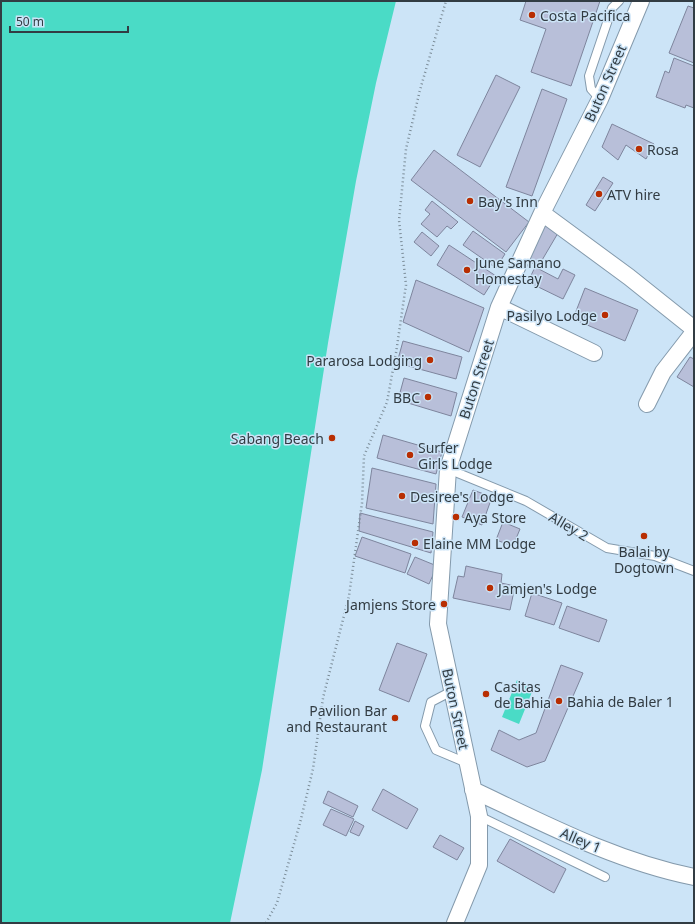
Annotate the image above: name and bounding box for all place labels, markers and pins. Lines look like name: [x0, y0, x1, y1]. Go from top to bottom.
place label: Costa Pacifica: [540, 6, 630, 25]
marker: Costa Pacifica: [527, 10, 537, 20]
place label: Rosa: [647, 140, 679, 159]
marker: Rosa: [634, 144, 644, 154]
place label: ATV hire: [607, 185, 661, 204]
marker: ATV hire: [594, 189, 604, 199]
place label: Bay's Inn: [478, 192, 538, 211]
marker: Bay's Inn: [465, 196, 475, 206]
place label: June Samano Homestay: [473, 253, 561, 288]
marker: June Samano Homestay: [462, 265, 472, 275]
place label: Pasilyo Lodge: [507, 306, 597, 325]
marker: Pasilyo Lodge: [600, 310, 610, 320]
place label: Pararosa Lodging: [306, 351, 422, 370]
marker: Pararosa Lodging: [425, 355, 435, 365]
place label: BBC: [393, 388, 420, 407]
marker: BBC: [423, 392, 433, 402]
place label: Sabang Beach: [231, 429, 324, 448]
marker: Sabang Beach: [327, 433, 337, 443]
place label: Surfer Girls Lodge: [418, 438, 493, 473]
marker: Surfer Girls Lodge: [405, 450, 415, 460]
place label: Desiree's Lodge: [410, 487, 514, 506]
marker: Desiree's Lodge: [397, 491, 407, 501]
place label: Aya Store: [464, 508, 526, 527]
marker: Aya Store: [451, 512, 461, 522]
marker: Balai by Dogtown: [639, 531, 649, 541]
place label: Elaine MM Lodge: [423, 534, 536, 553]
marker: Elaine MM Lodge: [410, 538, 420, 548]
place label: Balai by Dogtown: [614, 542, 674, 577]
place label: Jamjen's Lodge: [496, 579, 597, 598]
marker: Jamjen's Lodge: [485, 583, 495, 593]
place label: Jamjens Store: [344, 595, 436, 614]
marker: Jamjens Store: [439, 599, 449, 609]
place label: Casitas de Bahia: [494, 677, 551, 712]
marker: Casitas de Bahia: [481, 689, 491, 699]
place label: Bahia de Baler 1: [567, 692, 674, 711]
marker: Bahia de Baler 1: [554, 696, 564, 706]
place label: Pavilion Bar and Restaurant: [286, 701, 387, 736]
marker: Pavilion Bar and Restaurant: [390, 713, 400, 723]

